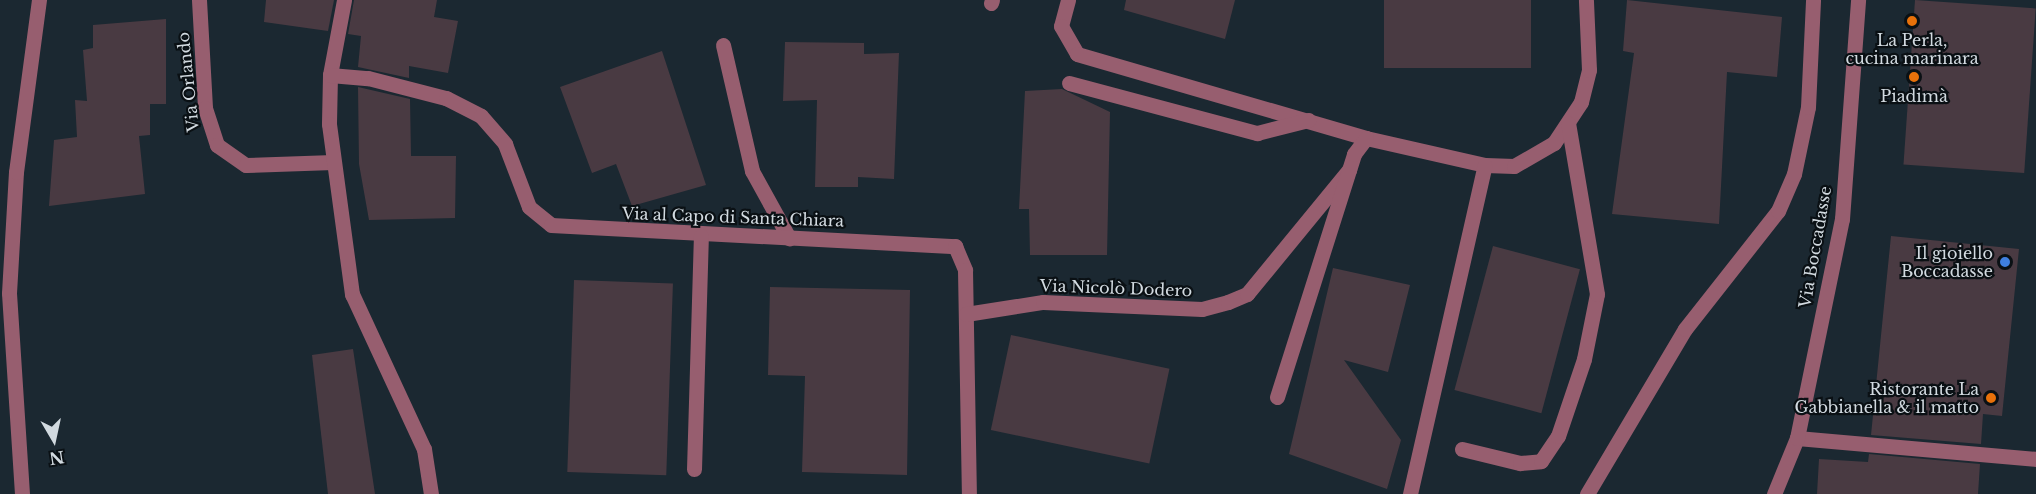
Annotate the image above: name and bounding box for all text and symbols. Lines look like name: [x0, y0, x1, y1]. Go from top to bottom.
marker: La Perla, cucina marinara: [1905, 14, 1919, 28]
place label: La Perla, cucina marinara: [1845, 30, 1979, 68]
street label: Via Orlando: [173, 31, 203, 133]
marker: Piadimà: [1907, 70, 1921, 84]
place label: Piadimà: [1880, 86, 1948, 106]
street label: Via Boccadasse: [1795, 185, 1835, 309]
street label: Via al Capo di Santa Chiara: [621, 204, 845, 230]
place label: Il gioiello Boccadasse: [1901, 243, 1993, 281]
marker: Il gioiello Boccadasse: [1998, 255, 2012, 269]
street label: Via Nicolò Dodero: [1039, 276, 1193, 300]
place label: Ristorante La Gabbianella & il matto: [1794, 379, 1979, 417]
marker: Ristorante La Gabbianella & il matto: [1984, 391, 1998, 405]
north arrow: [24, 410, 84, 470]
text: N: [48, 447, 66, 469]

